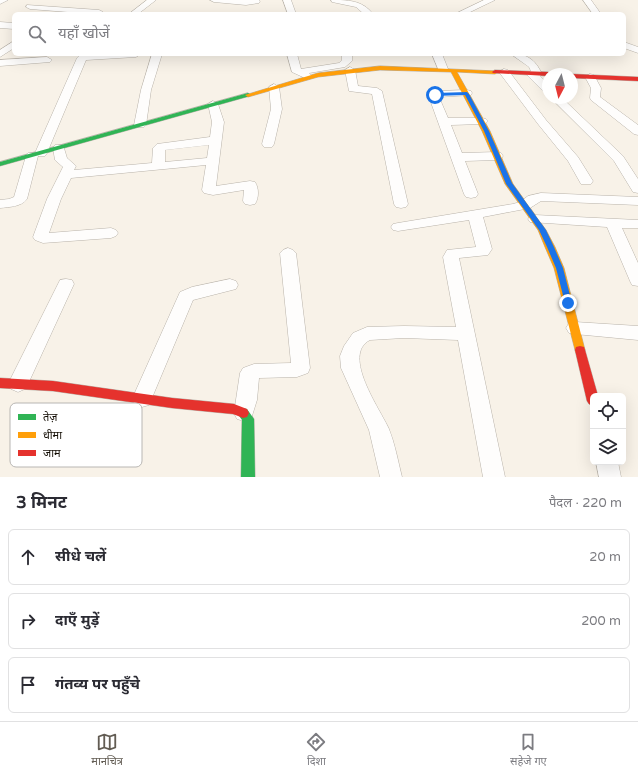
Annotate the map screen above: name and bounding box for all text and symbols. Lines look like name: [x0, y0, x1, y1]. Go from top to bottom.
search box: [12, 12, 626, 56]
icon: search: [26, 23, 48, 45]
text: यहाँ खोजें: [58, 24, 110, 42]
north arrow: [542, 68, 578, 104]
route start: [426, 86, 444, 104]
route end: [559, 294, 577, 312]
map controls: [590, 393, 626, 465]
button: locate: [590, 393, 626, 429]
legend: [10, 403, 142, 467]
text: तेज़: [43, 411, 58, 424]
text: धीमा: [43, 429, 62, 442]
button: layers: [590, 429, 626, 465]
text: जाम: [43, 447, 61, 460]
text: 3 मिनट: [16, 492, 67, 513]
text: पैदल · 220 m: [549, 495, 622, 511]
icon: ahead: [17, 546, 39, 568]
text: सीधे चलें: [55, 547, 106, 565]
text: 20 m: [589, 549, 621, 565]
icon: right: [17, 610, 39, 632]
text: दाएँ मुड़ें: [55, 611, 99, 629]
text: 200 m: [581, 613, 621, 629]
icon: arrive: [17, 674, 39, 696]
text: गंतव्य पर पहुँचे: [55, 675, 140, 693]
tab: मानचित्र: [91, 731, 123, 769]
tab: दिशा: [305, 731, 327, 769]
tab: सहेजे गए: [510, 731, 547, 769]

